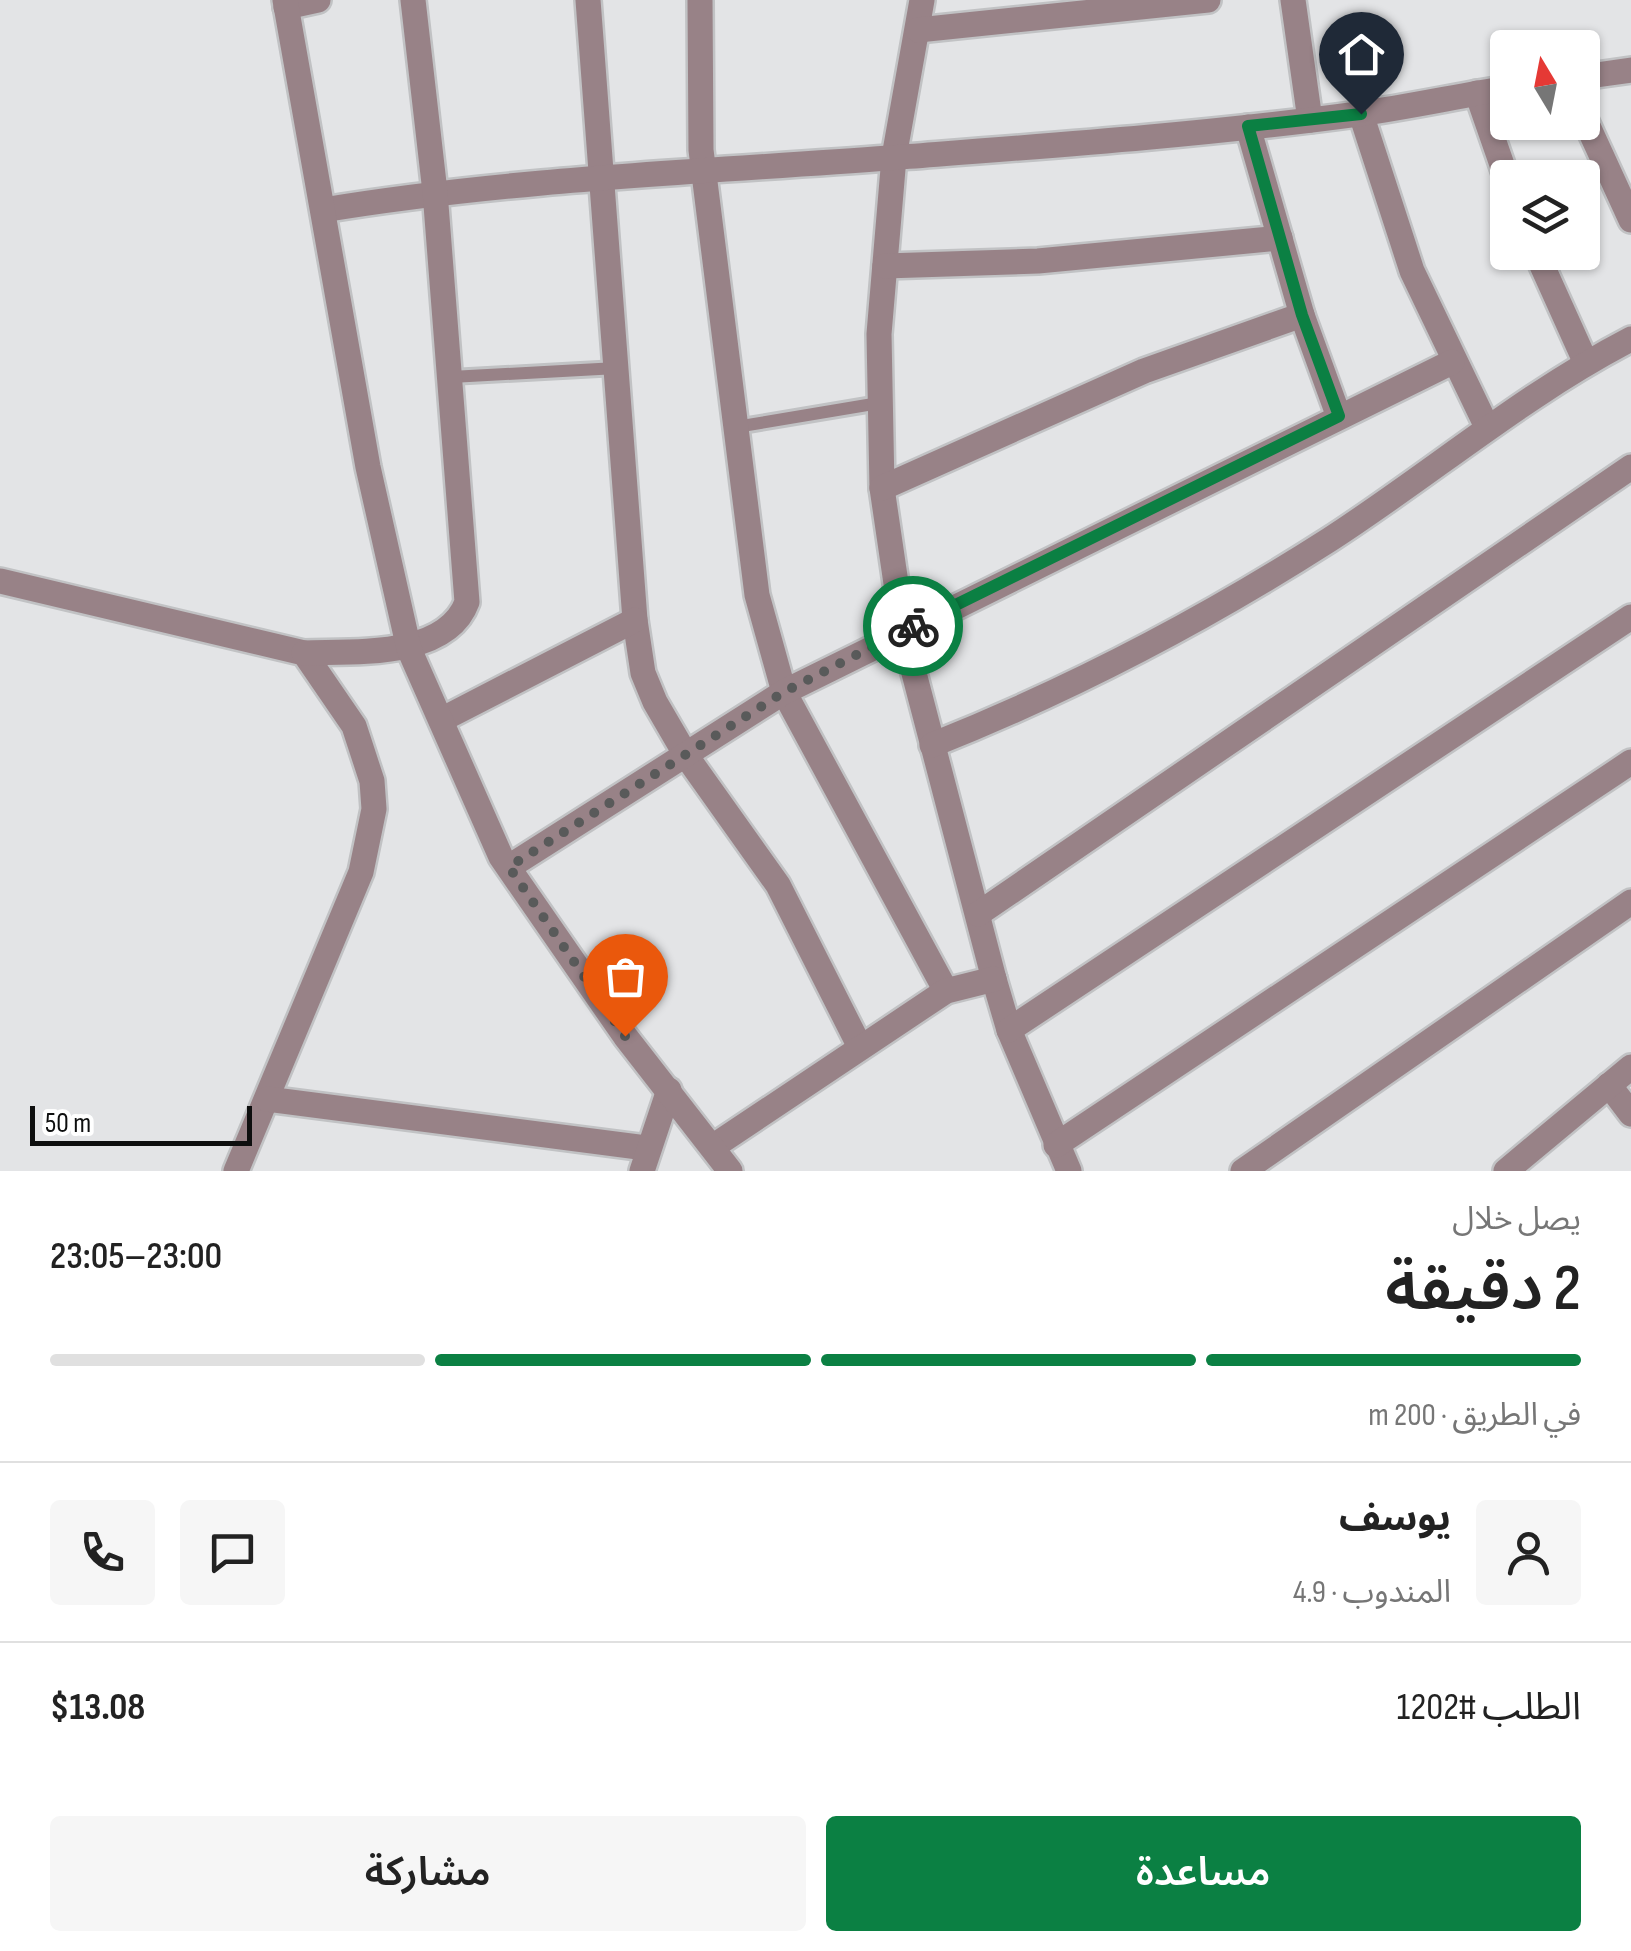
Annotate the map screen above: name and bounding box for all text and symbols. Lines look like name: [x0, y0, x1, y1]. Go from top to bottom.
pin: [1319, 12, 1404, 115]
icon: home: [1334, 27, 1389, 82]
north arrow: [1490, 30, 1600, 140]
map controls: [1490, 30, 1600, 270]
button: layers: [1490, 160, 1600, 270]
courier: [863, 576, 963, 676]
icon: bike: [886, 599, 941, 654]
pin: [583, 934, 668, 1037]
icon: bag: [598, 949, 653, 1004]
scale bar: [30, 1101, 252, 1146]
text: 50 m: [45, 1107, 91, 1140]
text: يصل خلال: [1452, 1200, 1581, 1239]
text: 23:00–23:05: [50, 1234, 222, 1279]
text: 2 دقيقة: [1385, 1251, 1581, 1329]
text: في الطريق · 200 m: [1368, 1396, 1581, 1435]
text: يوسف: [1339, 1496, 1451, 1541]
button: phone: [50, 1500, 155, 1605]
button: chat: [180, 1500, 285, 1605]
button: person: [1476, 1500, 1581, 1605]
text: المندوب · 4.9: [1293, 1573, 1451, 1612]
text: $13.08: [50, 1685, 145, 1730]
text: الطلب #1202: [1397, 1685, 1581, 1730]
button: مشاركة: [50, 1816, 806, 1931]
button: مساعدة: [826, 1816, 1581, 1931]

